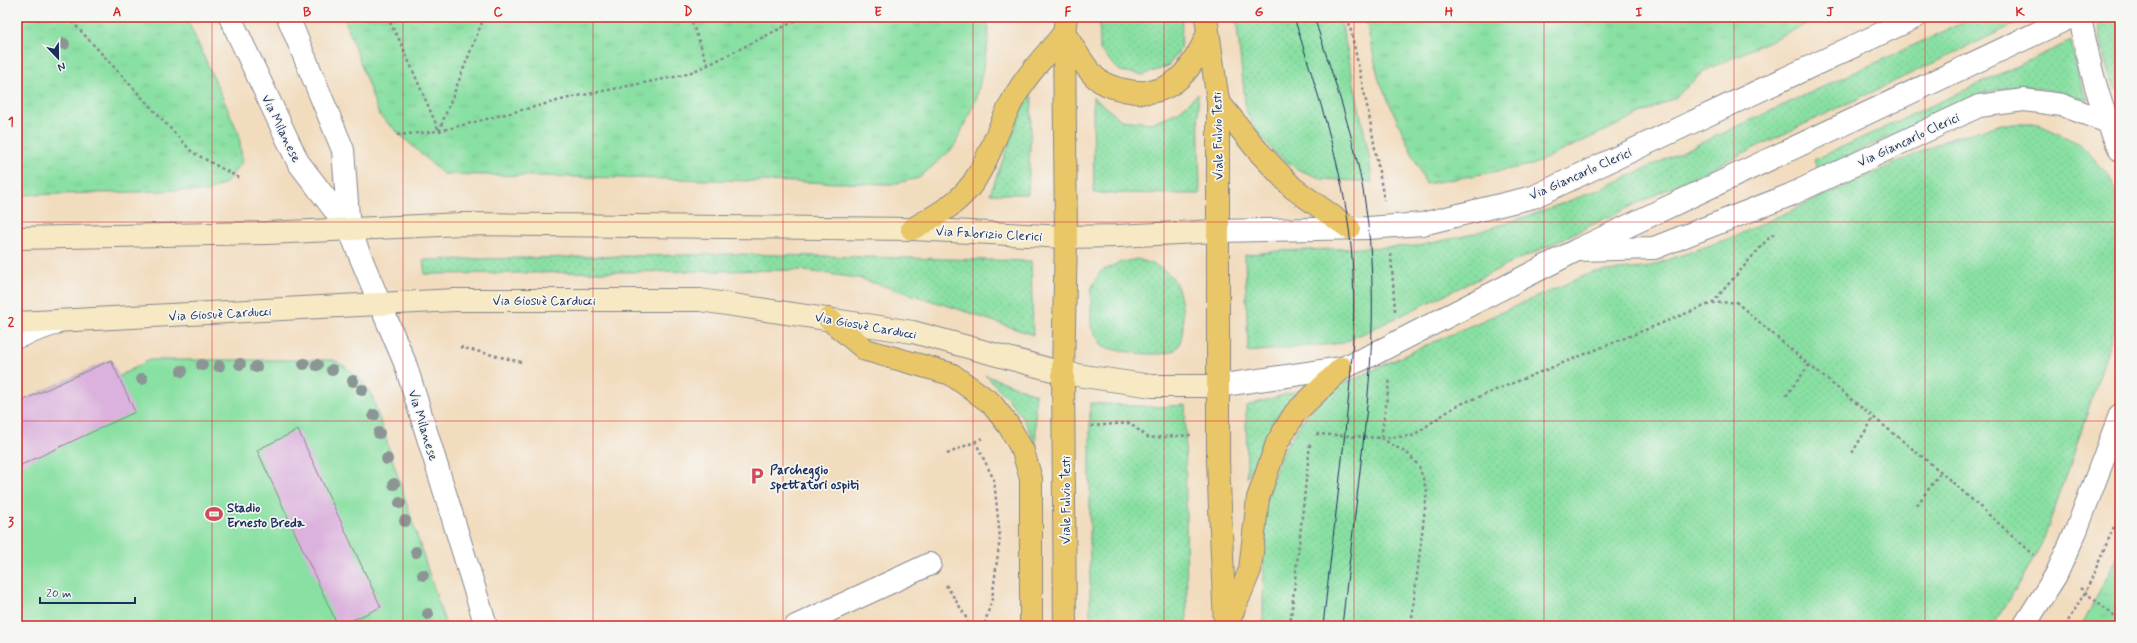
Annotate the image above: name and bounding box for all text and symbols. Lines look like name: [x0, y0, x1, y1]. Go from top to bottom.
text: A: [113, 4, 121, 21]
text: B: [303, 4, 312, 21]
text: C: [493, 4, 503, 21]
text: D: [684, 4, 693, 21]
text: E: [874, 4, 882, 21]
text: F: [1065, 4, 1072, 21]
text: G: [1255, 4, 1264, 21]
text: H: [1445, 4, 1454, 21]
text: I: [1636, 4, 1643, 21]
text: J: [1826, 4, 1834, 21]
text: K: [2015, 4, 2025, 21]
north arrow: [38, 38, 78, 78]
text: N: [55, 58, 67, 74]
street label: Via Milanese: [257, 92, 304, 165]
street label: Viale Fulvio Testi: [1209, 92, 1228, 180]
street label: Via Giancarlo Clerici: [1855, 109, 1962, 171]
text: 1: [8, 114, 14, 131]
street label: Via Giancarlo Clerici: [1527, 144, 1635, 205]
street label: Via Fabrizio Clerici: [935, 223, 1043, 246]
street label: Via Giosuè Carducci: [492, 293, 596, 310]
street label: Via Giosuè Carducci: [168, 303, 272, 326]
street label: Via Giosuè Carducci: [813, 309, 918, 344]
text: 2: [8, 314, 15, 331]
street label: Via Milanese: [404, 388, 441, 463]
street label: Viale Fulvio Testi: [1058, 456, 1075, 544]
place label: Parcheggio spettatori ospiti: [769, 462, 859, 494]
parking icon: Parcheggio spettatori ospiti: [747, 466, 767, 486]
place label: Stadio Ernesto Breda: [227, 500, 306, 532]
sports icon: Stadio Ernesto Breda: [204, 504, 224, 524]
text: 3: [8, 514, 14, 531]
scale bar: [40, 579, 135, 605]
text: 20 m: [46, 586, 72, 602]

